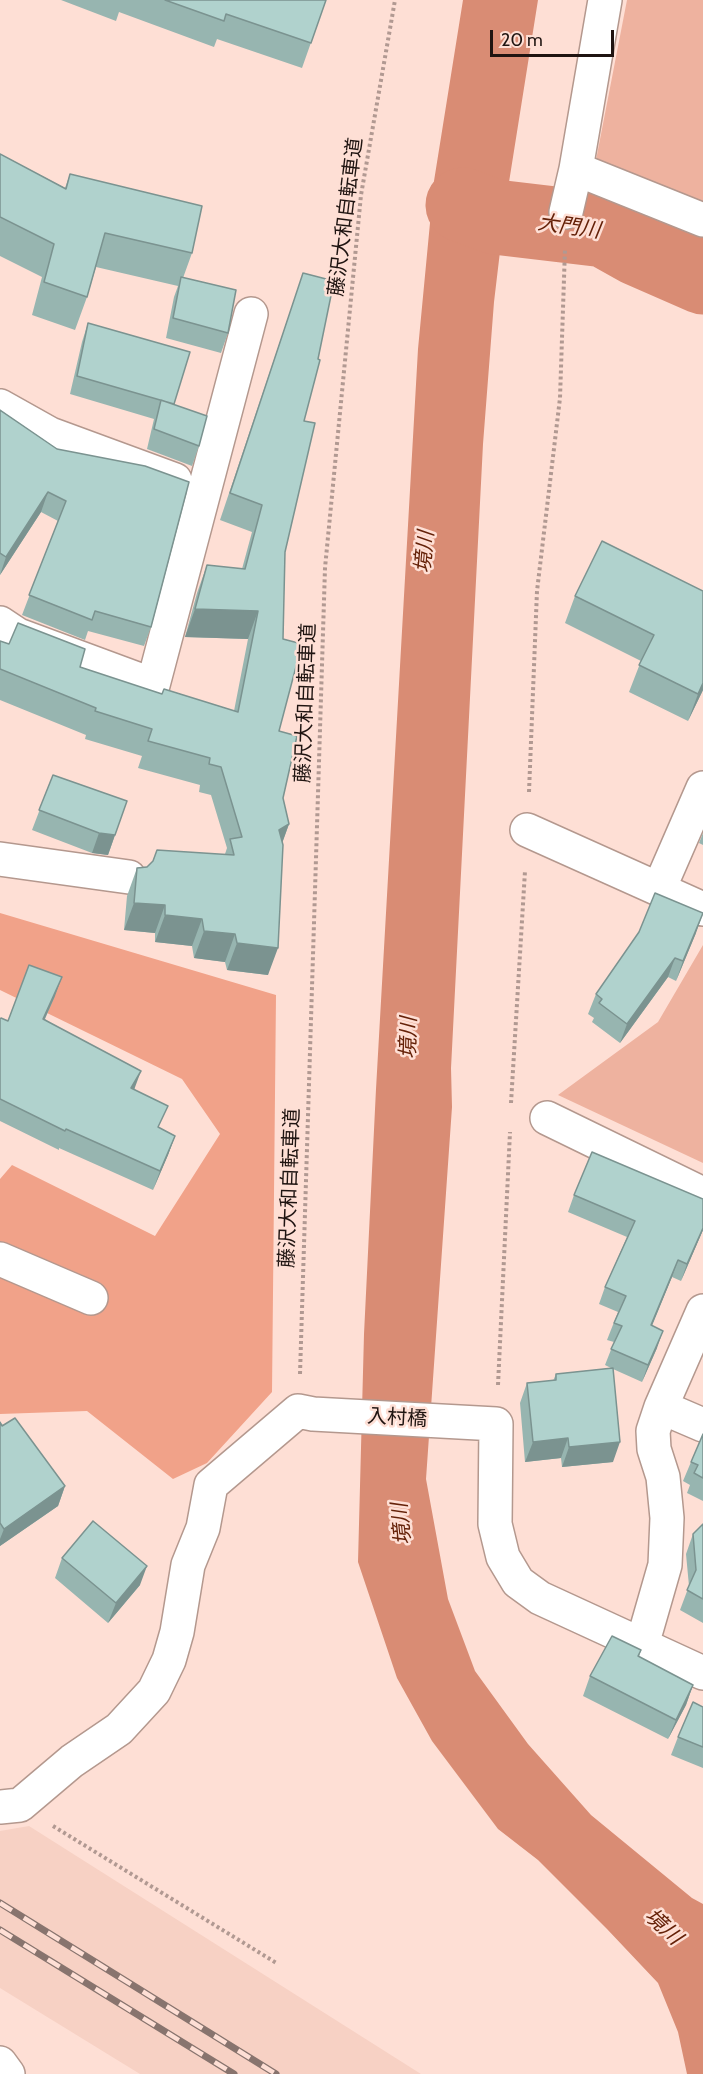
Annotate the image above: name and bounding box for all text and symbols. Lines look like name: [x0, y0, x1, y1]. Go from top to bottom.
scale bar: [493, 18, 618, 56]
text: 20 m: [501, 29, 543, 51]
street label: 藤沢大和自転車道: [324, 136, 368, 298]
water label: 大門川: [536, 210, 602, 244]
water label: 境川: [411, 530, 439, 574]
street label: 藤沢大和自転車道: [291, 623, 321, 783]
water label: 境川: [396, 1017, 422, 1059]
street label: 藤沢大和自転車道: [275, 1108, 305, 1268]
street label: 入村橋: [366, 1404, 428, 1432]
water label: 境川: [387, 1502, 417, 1546]
water label: 境川: [639, 1903, 687, 1951]

